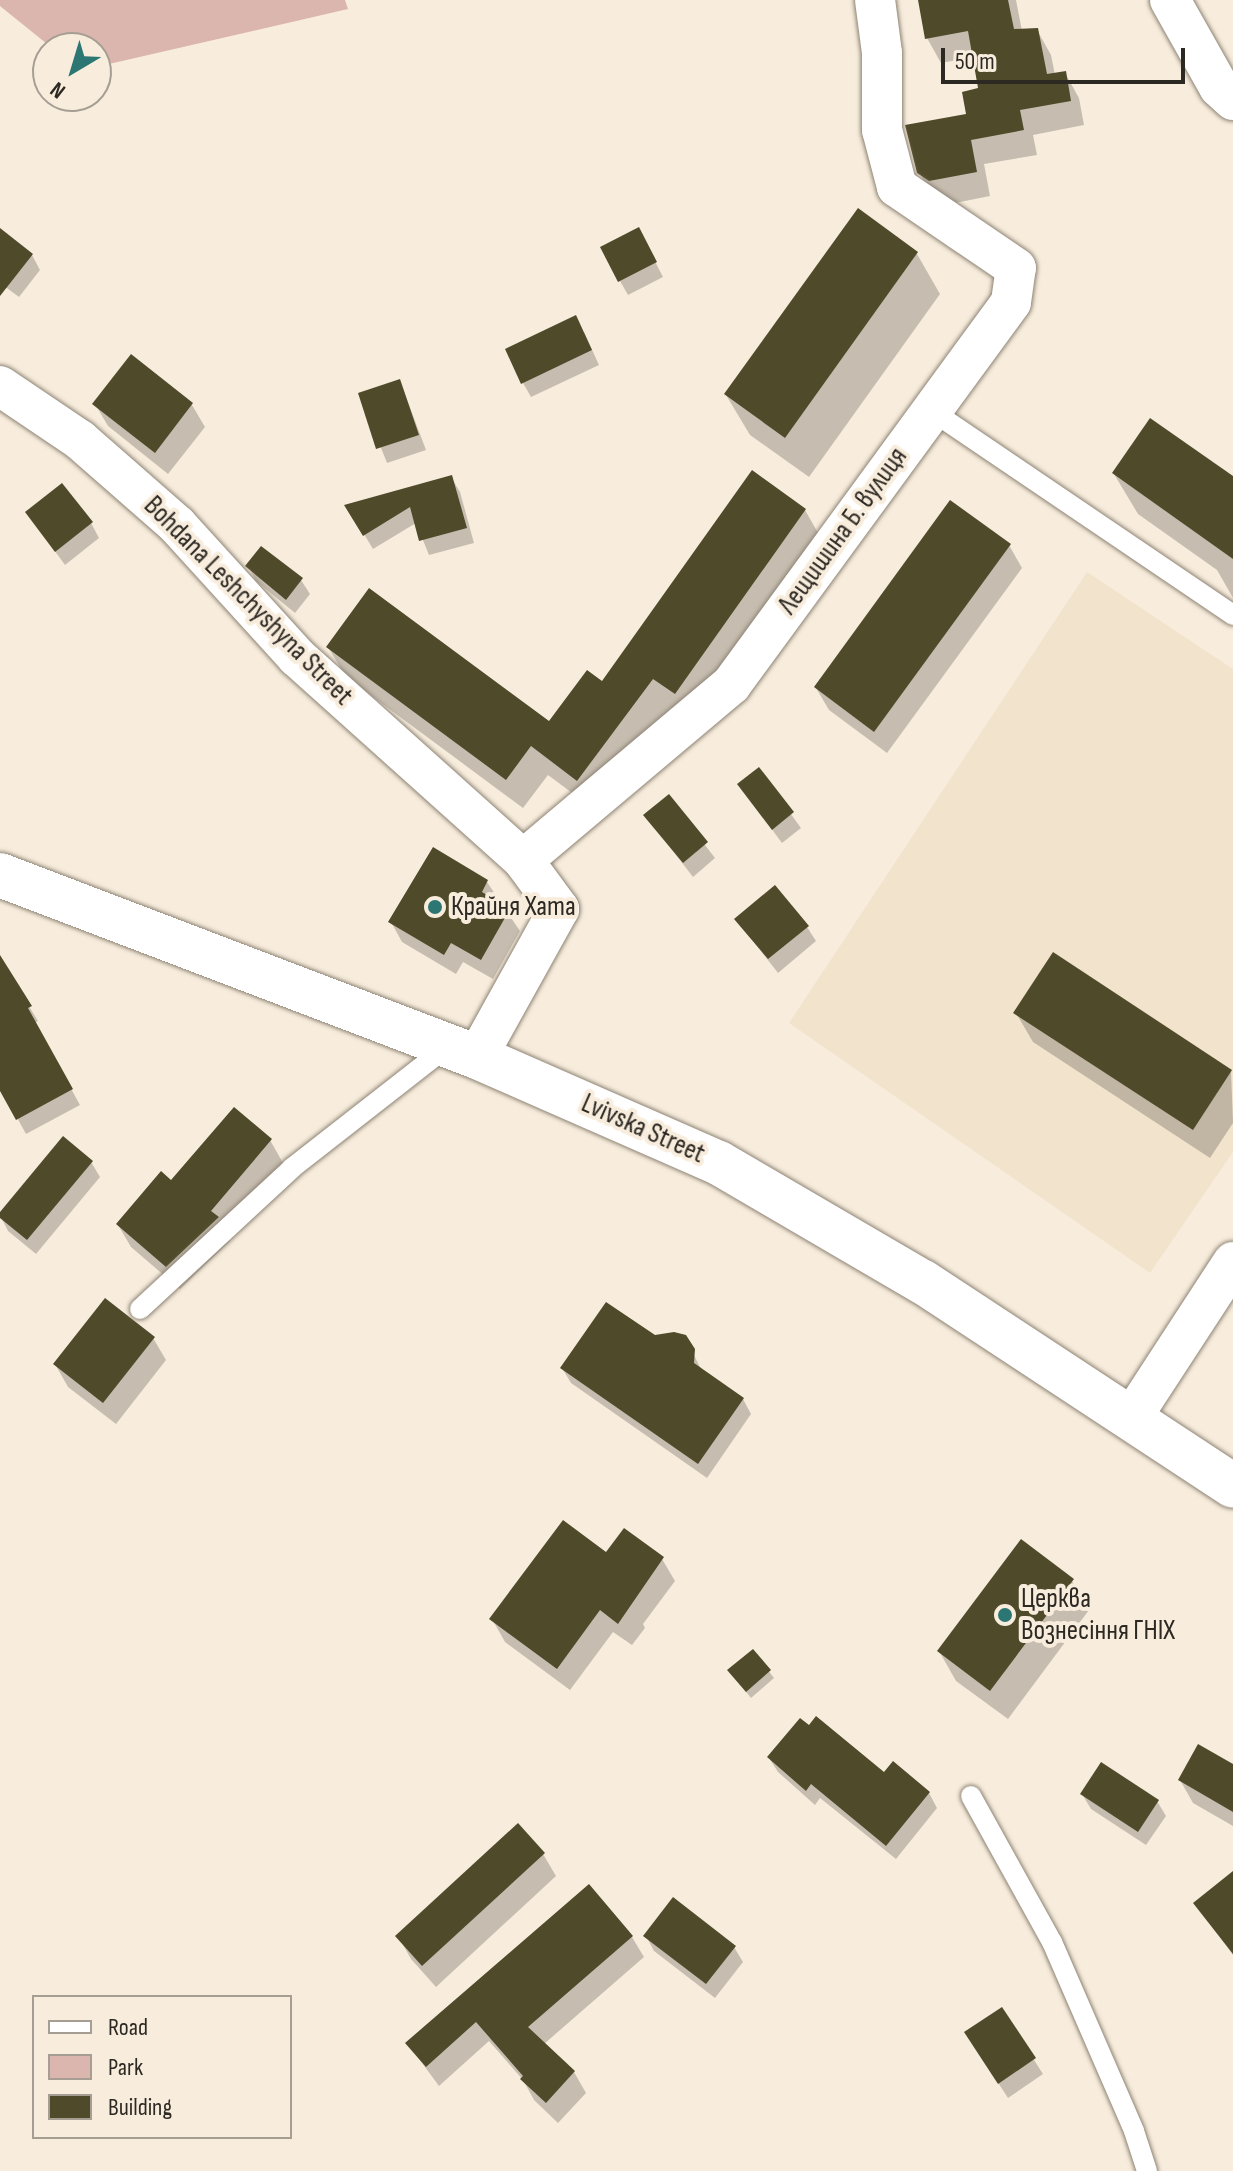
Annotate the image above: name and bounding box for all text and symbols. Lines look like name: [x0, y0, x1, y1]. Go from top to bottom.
north arrow: [32, 32, 112, 112]
scale bar: [945, 32, 1189, 82]
text: 50 m: [955, 47, 995, 76]
text: N: [45, 75, 71, 104]
street label: Лещишина Б. вулиця: [771, 441, 915, 621]
street label: Bohdana Leshchyshyna Street: [136, 489, 360, 713]
place label: Крайня Хата: [451, 890, 576, 924]
marker: Крайня Хата: [426, 898, 444, 916]
street label: Lvivska Street: [576, 1087, 710, 1171]
place label: Церква Вознесіння ГНІХ: [1021, 1582, 1175, 1648]
marker: Церква Вознесіння ГНІХ: [996, 1606, 1014, 1624]
legend: [32, 1995, 292, 2139]
text: Road: [108, 2013, 148, 2042]
text: Park: [108, 2053, 143, 2082]
text: Building: [108, 2093, 172, 2122]

